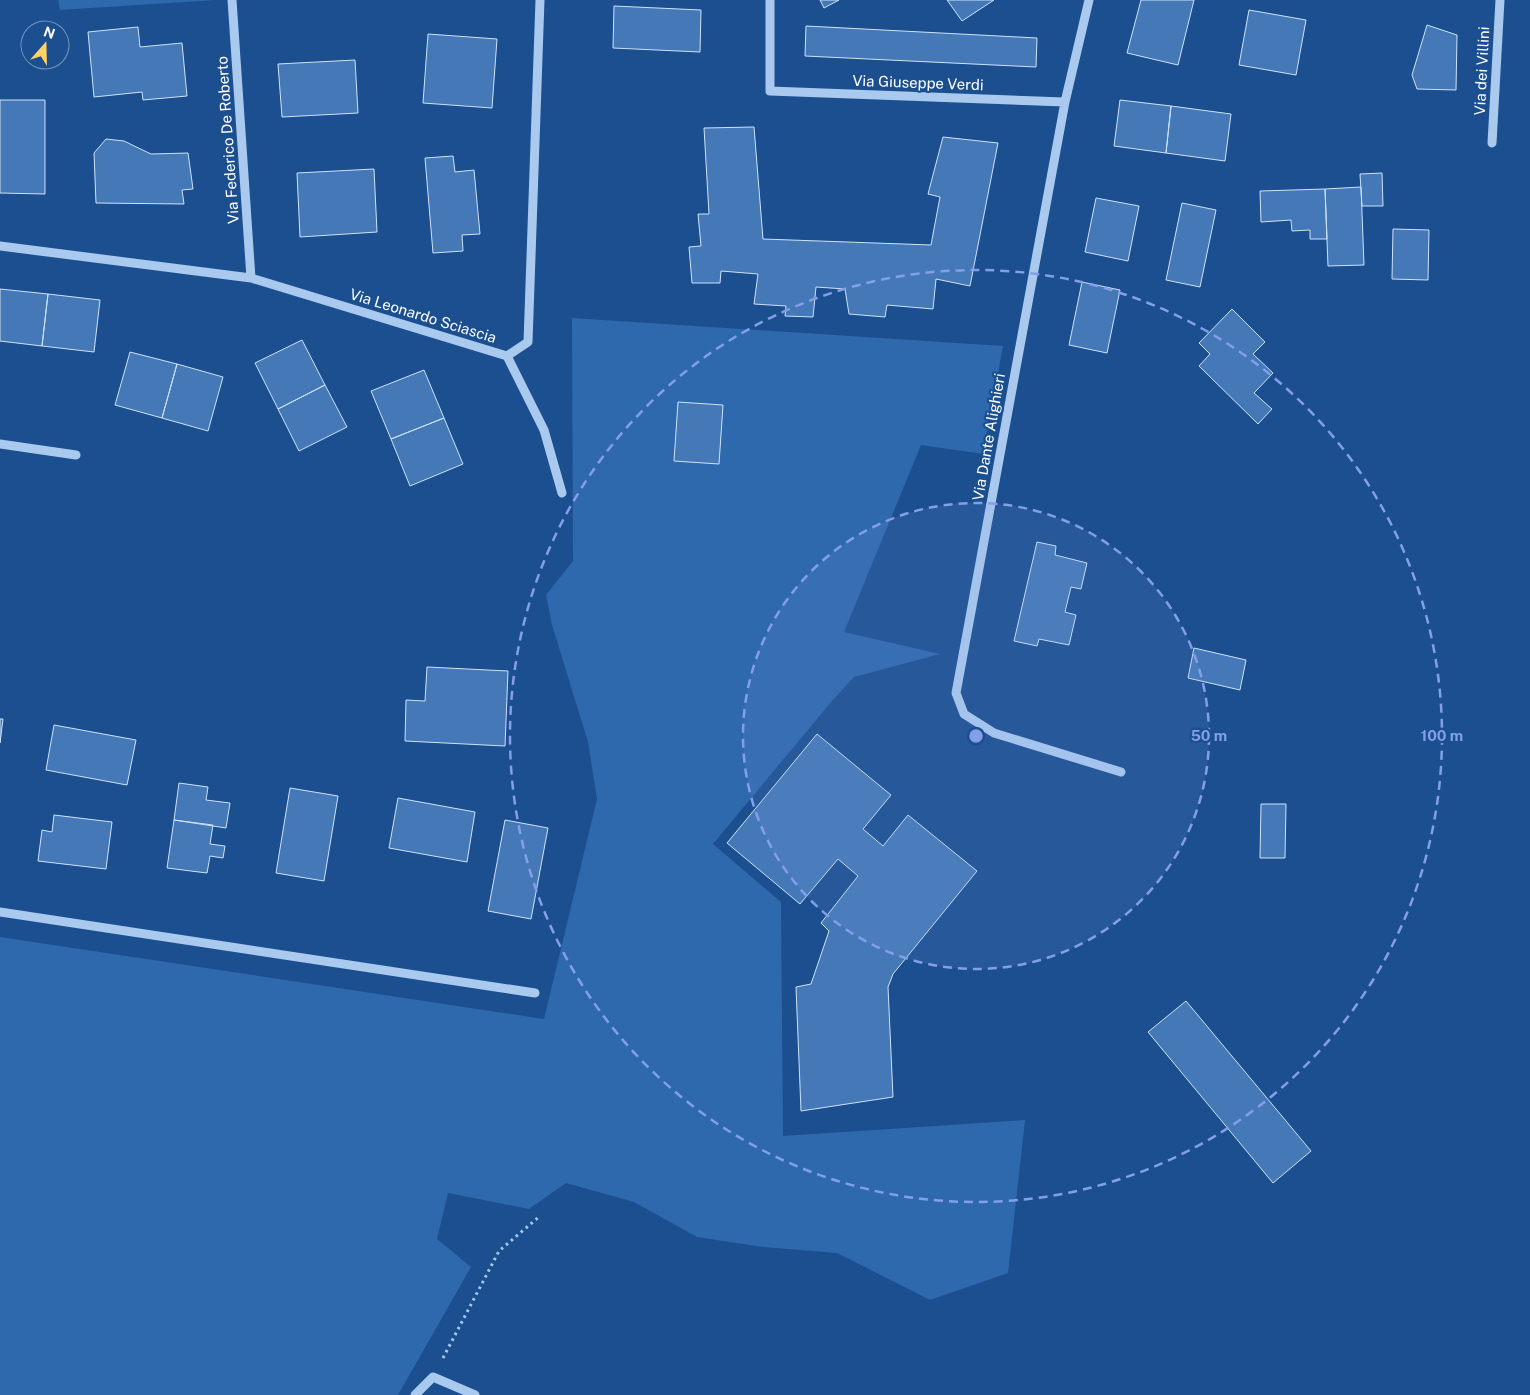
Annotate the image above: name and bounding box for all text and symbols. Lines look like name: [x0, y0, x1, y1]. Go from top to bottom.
north arrow: [20, 20, 70, 70]
text: N: [42, 23, 57, 42]
street label: Via dei Villini: [1471, 26, 1492, 116]
street label: Via Federico De Roberto: [213, 56, 242, 224]
street label: Via Giuseppe Verdi: [852, 72, 984, 93]
street label: Via Leonardo Sciascia: [348, 285, 499, 346]
street label: Via Dante Alighieri: [969, 372, 1008, 502]
centre of rings: [967, 727, 985, 745]
text: 50 m: [1191, 727, 1227, 744]
text: 100 m: [1421, 727, 1463, 744]

